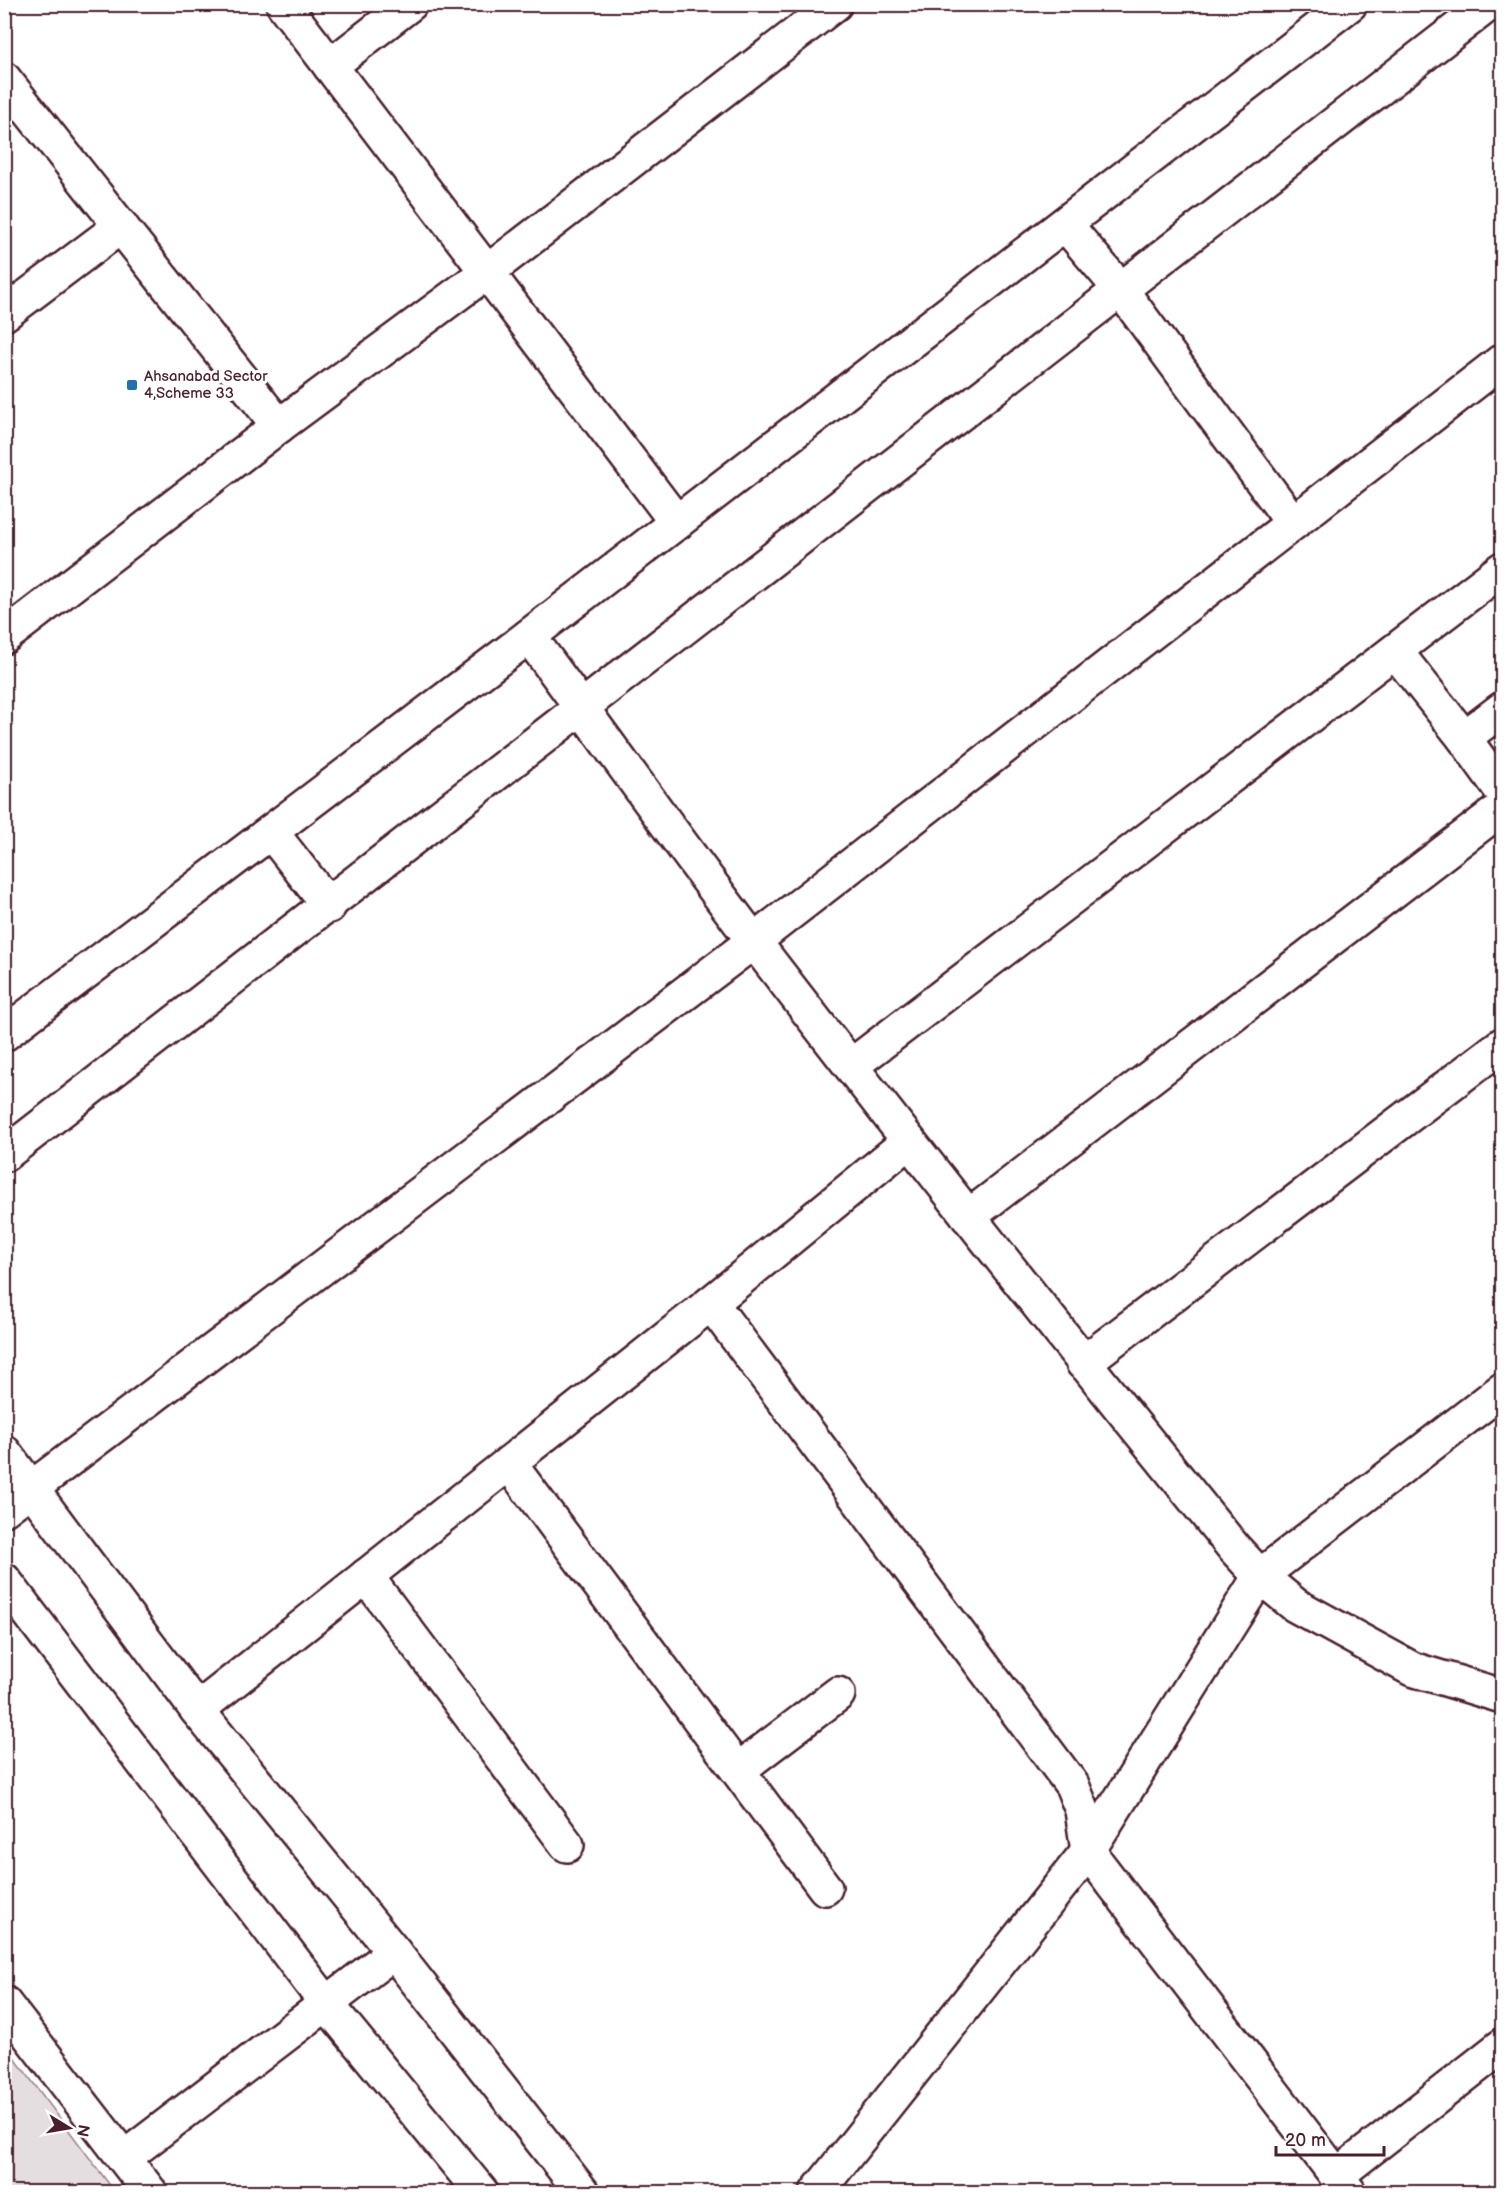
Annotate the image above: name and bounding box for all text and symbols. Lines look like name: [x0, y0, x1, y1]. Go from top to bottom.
place label: Ahsanabad Sector 4,Scheme 33: [144, 367, 268, 403]
marker: Ahsanabad Sector 4,Scheme 33: [125, 378, 139, 392]
north arrow: [39, 2098, 99, 2158]
scale bar: [1276, 2119, 1384, 2157]
text: N: [72, 2123, 93, 2138]
text: 20 m: [1285, 2130, 1326, 2151]

